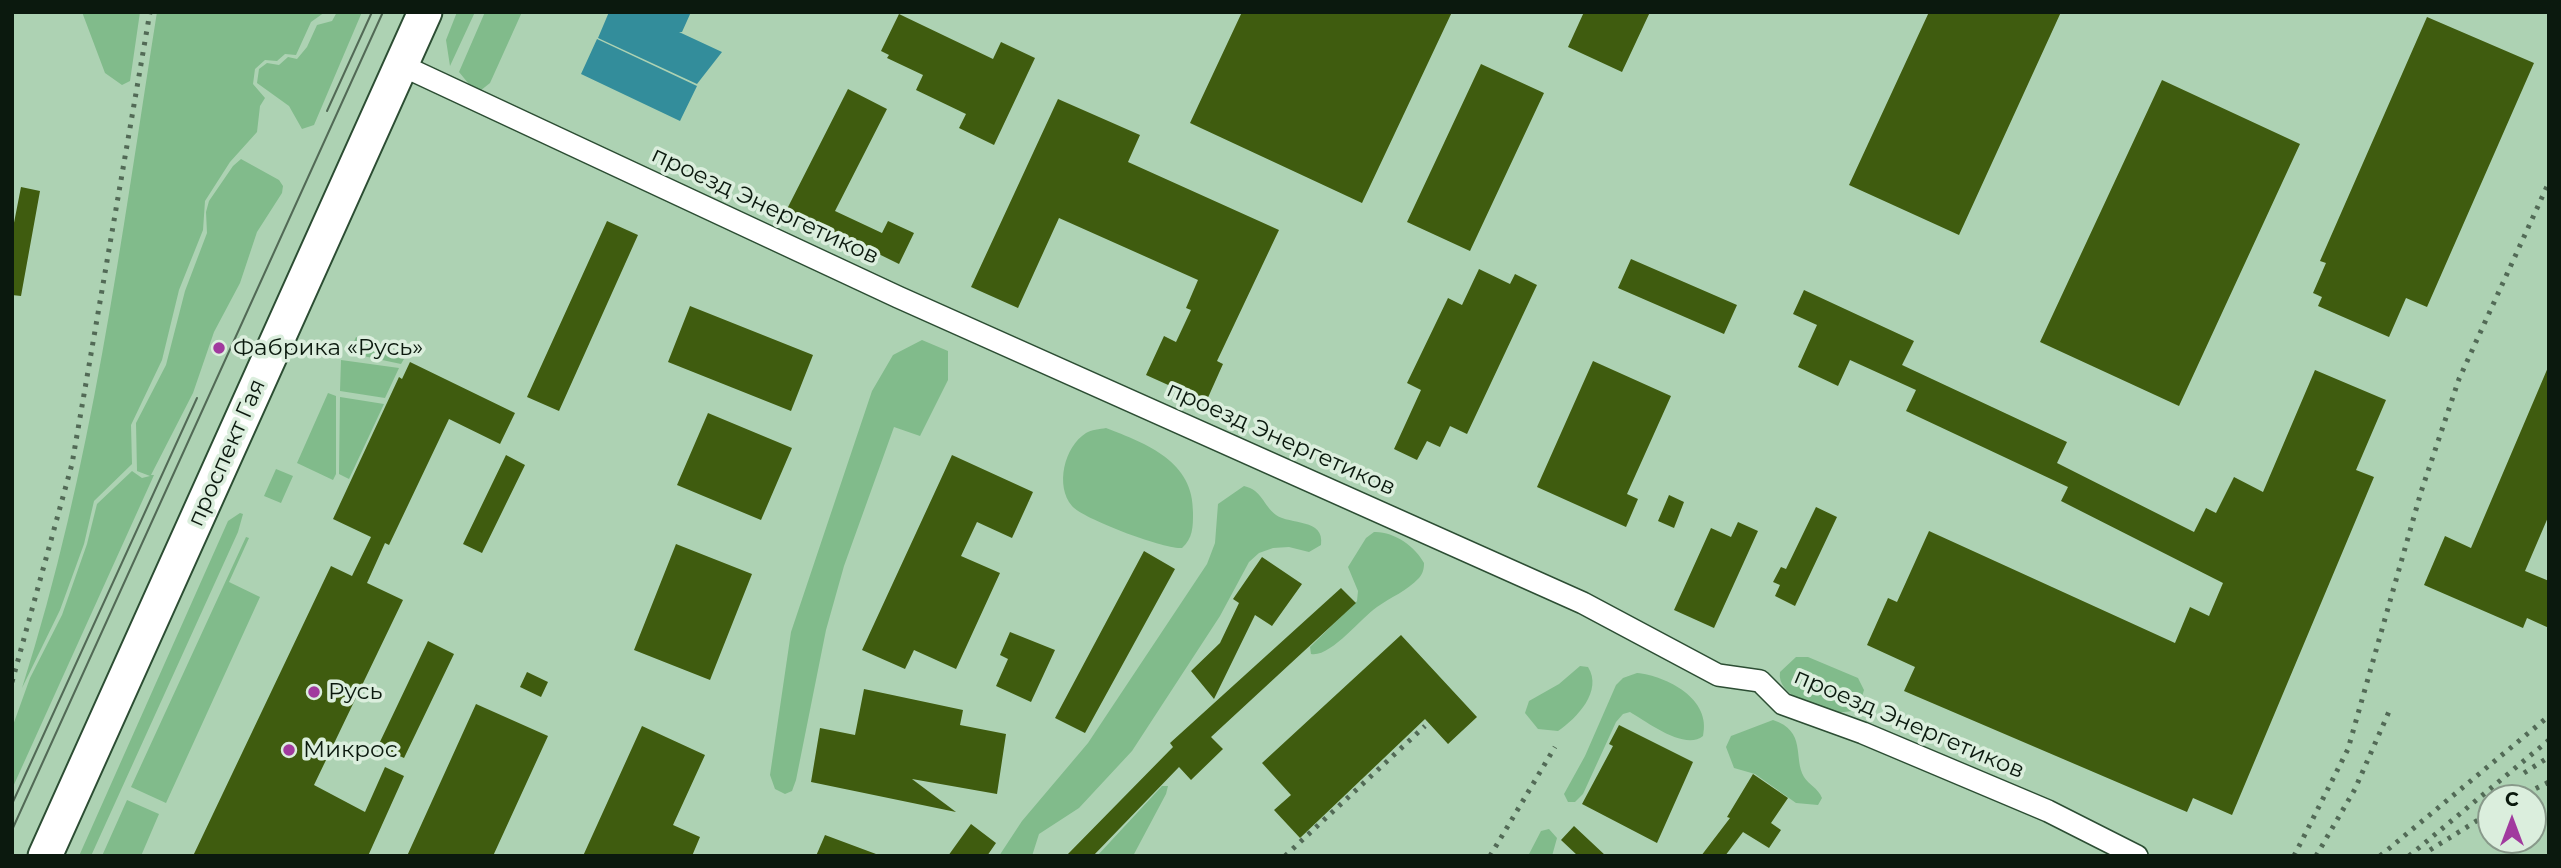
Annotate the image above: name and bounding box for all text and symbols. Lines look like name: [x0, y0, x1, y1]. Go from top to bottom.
street label: проезд Энергетиков: [647, 141, 883, 271]
place label: Фабрика «Русь»: [233, 334, 423, 362]
marker: Фабрика «Русь»: [211, 340, 227, 356]
street label: проспект Гая: [182, 375, 272, 531]
street label: проезд Энергетиков: [1162, 376, 1400, 502]
street label: проезд Энергетиков: [1790, 663, 2028, 785]
place label: Русь: [328, 678, 383, 706]
marker: Русь: [306, 684, 322, 700]
place label: Микрос: [303, 736, 398, 764]
marker: Микрос: [281, 742, 297, 758]
north arrow: [2477, 784, 2547, 854]
text: С: [2505, 788, 2519, 811]

